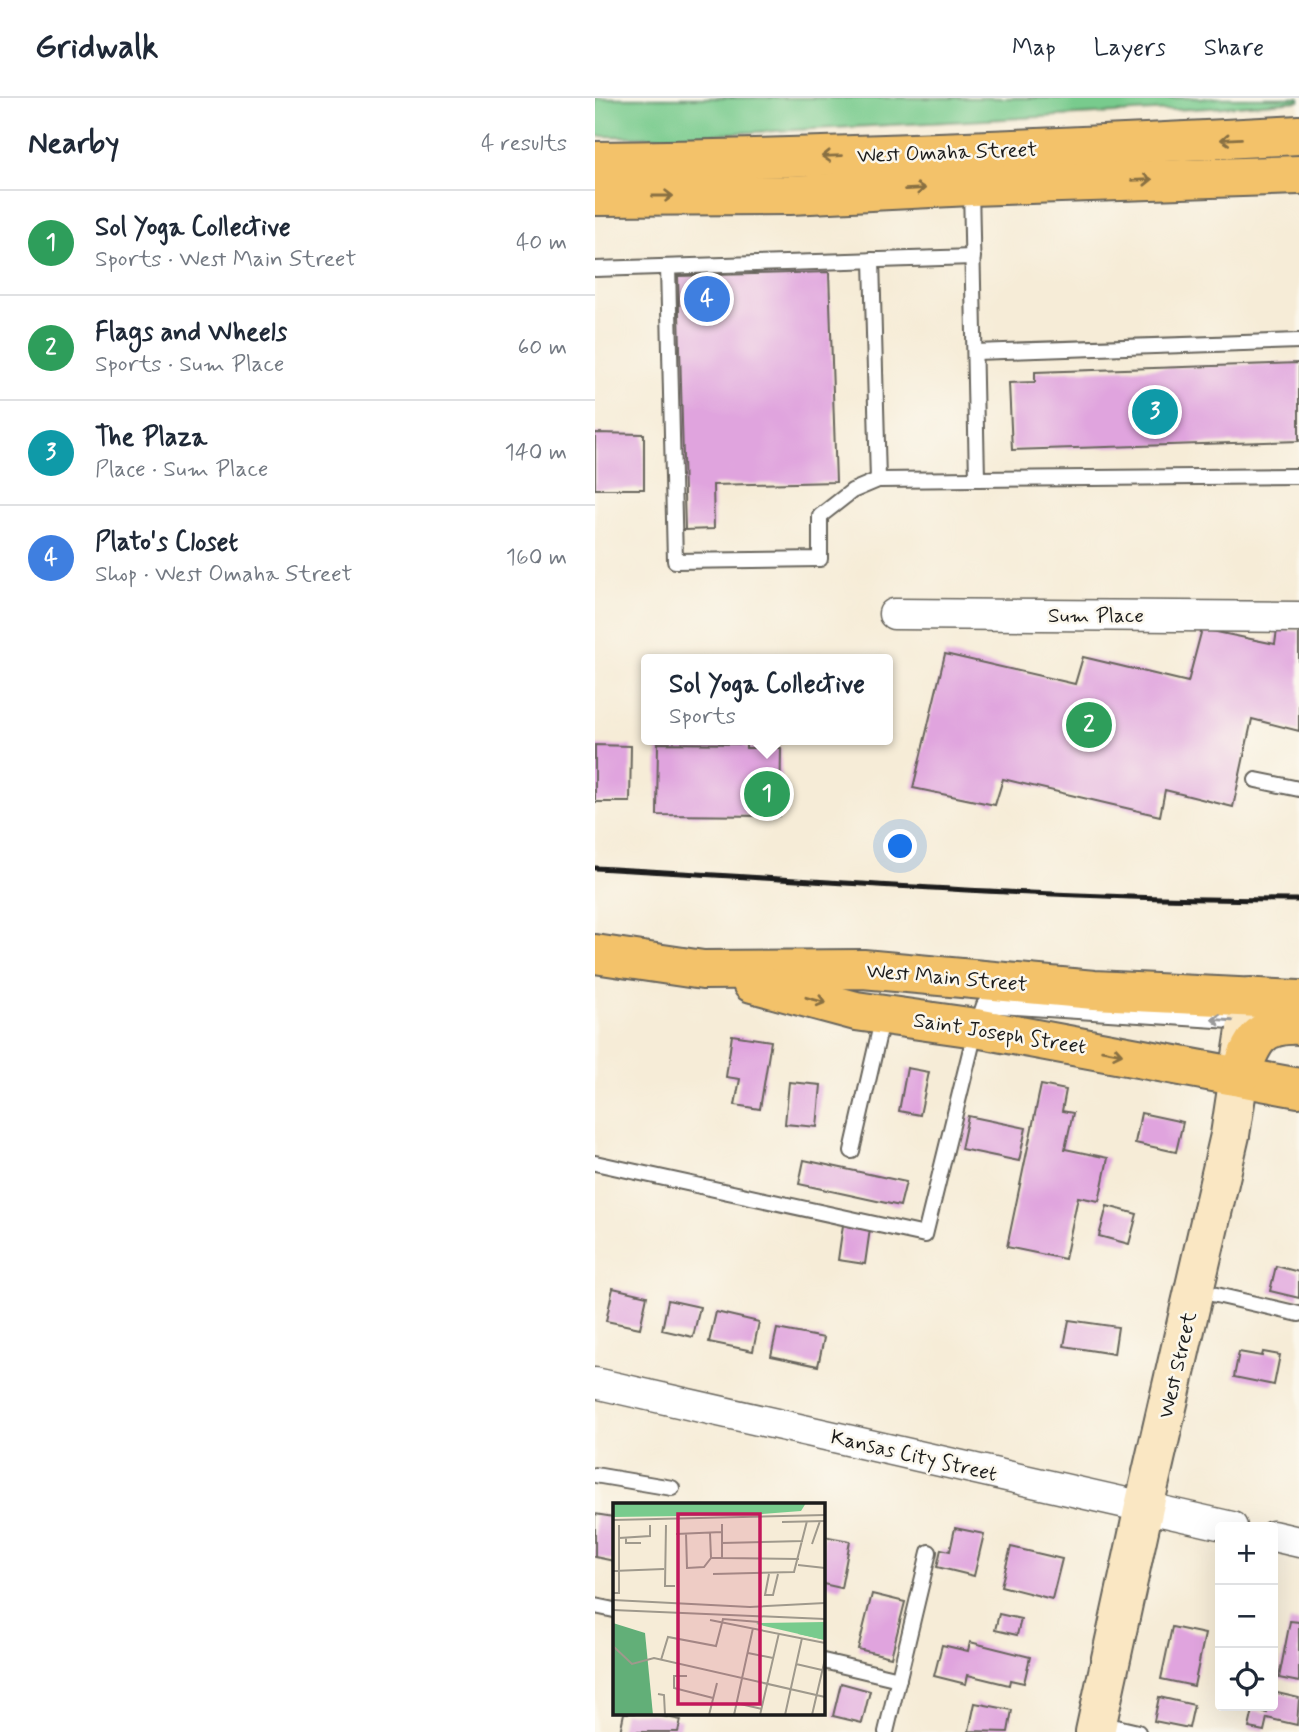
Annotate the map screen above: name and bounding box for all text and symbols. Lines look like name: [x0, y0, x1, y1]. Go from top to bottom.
text: Gridwalk: [35, 26, 159, 70]
text: Map: [1012, 33, 1056, 64]
text: Layers: [1094, 33, 1166, 64]
text: Share: [1204, 33, 1264, 64]
text: Nearby: [28, 124, 119, 163]
text: 4 results: [481, 129, 567, 159]
one-way arrow: [1220, 133, 1243, 146]
street label: West Omaha Street: [856, 136, 1038, 170]
one-way arrow: [821, 149, 844, 162]
one-way arrow: [1131, 174, 1154, 187]
one-way arrow: [903, 182, 926, 195]
one-way arrow: [651, 189, 674, 203]
text: Sol Yoga Collective: [95, 211, 291, 245]
text: 1: [46, 228, 56, 258]
text: 40 m: [516, 228, 567, 258]
text: Sports · West Main Street: [95, 245, 356, 275]
pin: 4: [684, 273, 730, 325]
text: Flags and Wheels: [95, 316, 287, 350]
text: 2: [45, 333, 57, 363]
text: 60 m: [518, 333, 567, 363]
text: Sports · Sum Place: [95, 350, 284, 380]
pin: 3: [1132, 386, 1178, 438]
text: The Plaza: [95, 421, 207, 455]
text: 3: [46, 438, 56, 468]
text: 140 m: [504, 438, 567, 468]
text: Place · Sum Place: [95, 455, 268, 485]
text: Plato's Closet: [95, 526, 238, 560]
text: 4: [44, 543, 58, 573]
text: 160 m: [506, 543, 567, 573]
text: Shop · West Omaha Street: [95, 560, 352, 590]
street label: Sum Place: [1048, 602, 1144, 630]
popup: [641, 654, 893, 745]
text: Sol Yoga Collective: [669, 668, 865, 702]
pin: 2: [1066, 699, 1112, 751]
text: Sports: [669, 702, 736, 732]
pin: 1: [744, 768, 790, 820]
your location: [883, 829, 917, 863]
street label: West Main Street: [865, 957, 1029, 999]
one-way arrow: [804, 994, 827, 1007]
street label: Saint Joseph Street: [912, 1007, 1088, 1061]
one-way arrow: [1211, 1013, 1234, 1026]
one-way arrow: [1100, 1046, 1123, 1059]
street label: West Street: [1152, 1308, 1204, 1421]
street label: Kansas City Street: [828, 1423, 1000, 1489]
inset map: [613, 1503, 824, 1714]
map controls: [1215, 1522, 1278, 1711]
button: +: [1215, 1522, 1278, 1585]
button: −: [1215, 1585, 1278, 1648]
button: locate: [1215, 1648, 1278, 1711]

